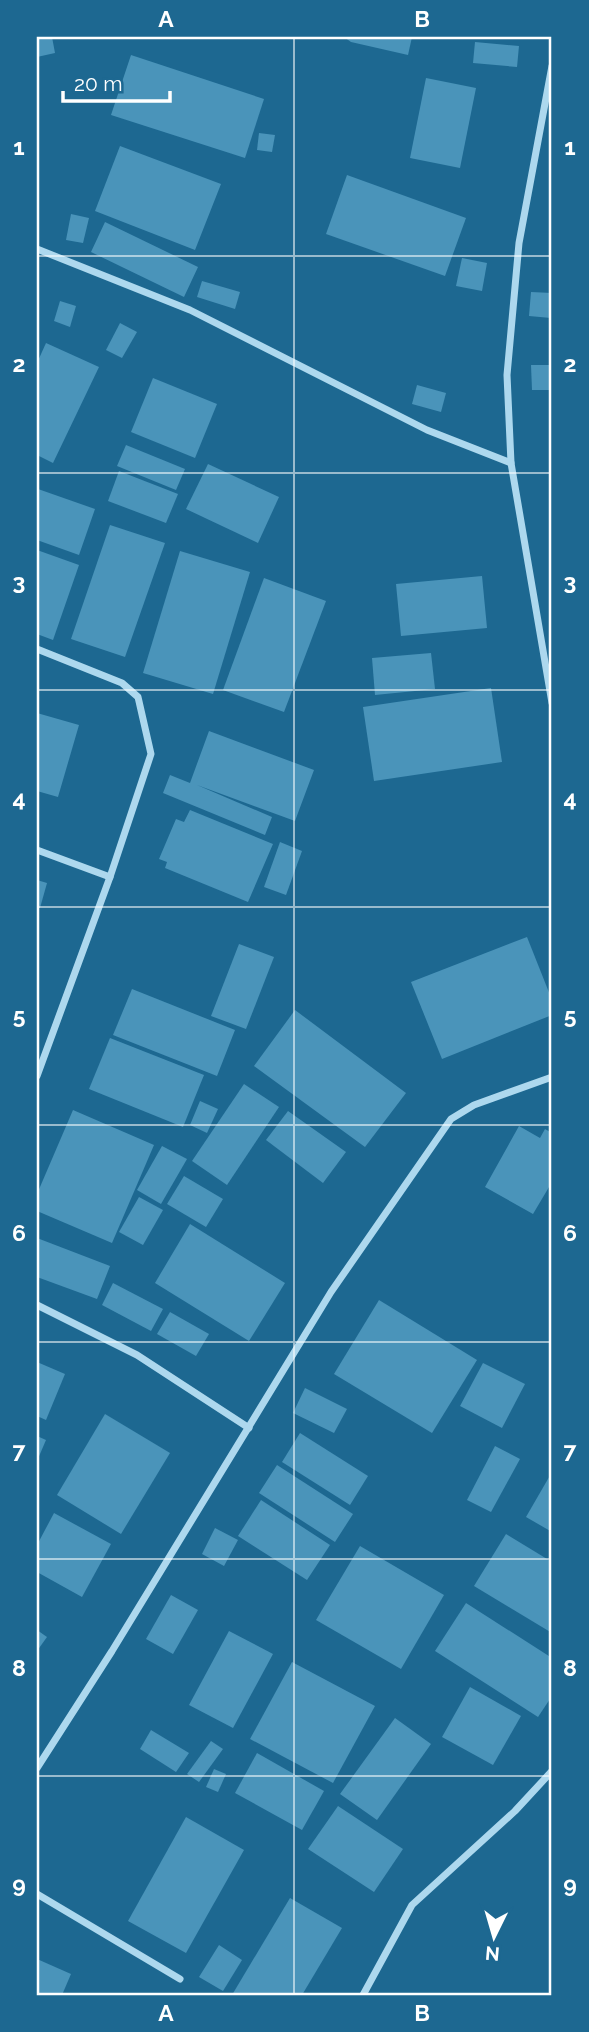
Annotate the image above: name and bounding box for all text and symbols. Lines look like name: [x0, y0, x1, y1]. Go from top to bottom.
text: A: [158, 5, 174, 32]
text: B: [414, 5, 430, 32]
scale bar: [63, 60, 170, 104]
text: 20 m: [74, 71, 122, 96]
text: 1: [13, 133, 25, 160]
text: 1: [564, 133, 576, 160]
text: 2: [13, 350, 25, 377]
text: 2: [564, 350, 576, 377]
text: 3: [13, 568, 25, 595]
text: 3: [564, 568, 576, 595]
text: 4: [12, 785, 26, 812]
text: 4: [563, 785, 577, 812]
text: 5: [13, 1002, 26, 1029]
text: 5: [564, 1002, 577, 1029]
text: 6: [12, 1219, 26, 1246]
text: 6: [563, 1219, 577, 1246]
text: 7: [13, 1436, 26, 1463]
text: 7: [564, 1436, 577, 1463]
text: 8: [12, 1654, 26, 1681]
text: 8: [563, 1654, 577, 1681]
text: 9: [12, 1871, 26, 1898]
text: 9: [563, 1871, 577, 1898]
north arrow: [460, 1902, 530, 1972]
text: N: [484, 1942, 501, 1966]
text: A: [158, 1999, 174, 2026]
text: B: [414, 1999, 430, 2026]

